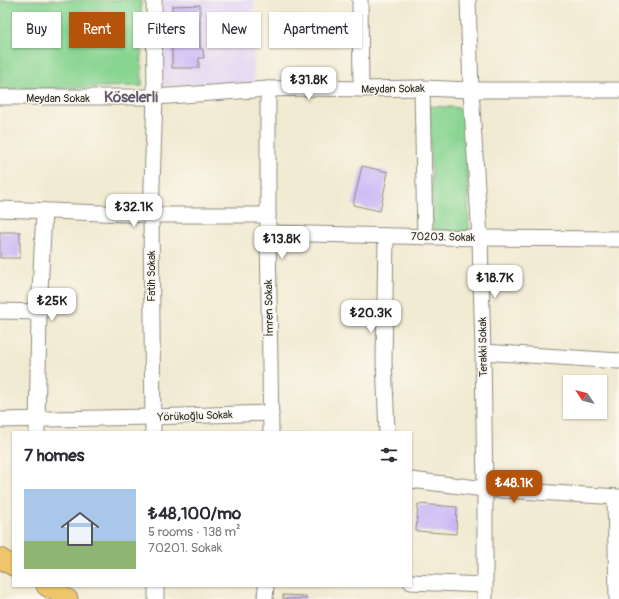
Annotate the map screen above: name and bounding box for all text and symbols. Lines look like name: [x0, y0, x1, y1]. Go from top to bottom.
chip: Buy: [12, 12, 61, 48]
chip: Rent: [69, 12, 125, 48]
chip: Filters: [133, 12, 199, 48]
chip: New: [207, 12, 261, 48]
chip: Apartment: [269, 12, 362, 48]
pin: ₺31.8K: [276, 67, 342, 101]
text: ₺31.8K: [290, 72, 328, 88]
street label: Meydan Sokak: [361, 82, 425, 96]
district label: Köselerli: [104, 88, 158, 107]
street label: Meydan Sokak: [26, 92, 90, 105]
pin: ₺32.1K: [101, 194, 167, 228]
text: ₺32.1K: [115, 199, 153, 215]
pin: ₺13.8K: [249, 226, 315, 260]
street label: 70203. Sokak: [411, 230, 476, 244]
text: ₺13.8K: [263, 231, 301, 247]
street label: Fatih Sokak: [145, 250, 158, 302]
pin: ₺18.7K: [462, 265, 528, 299]
text: ₺18.7K: [477, 270, 514, 286]
street label: İmren Sokak: [262, 279, 276, 337]
pin: ₺25K: [28, 288, 76, 322]
text: ₺25K: [37, 293, 67, 309]
pin: ₺20.3K: [338, 300, 404, 334]
text: ₺20.3K: [350, 305, 392, 321]
street label: Terakki Sokak: [476, 316, 490, 377]
north arrow: [563, 375, 607, 419]
map controls: [563, 375, 607, 419]
street label: Yörükoğlu Sokak: [156, 408, 233, 424]
icon: filters: [378, 444, 400, 466]
text: 7 homes: [24, 445, 84, 466]
pin: ₺48.1K: [481, 470, 547, 504]
text: ₺48.1K: [495, 475, 533, 491]
text: ₺48,100/mo: [148, 503, 241, 524]
icon: home: [56, 505, 104, 553]
text: 5 rooms · 138 m²: [148, 524, 241, 540]
text: 70201. Sokak: [148, 540, 222, 556]

